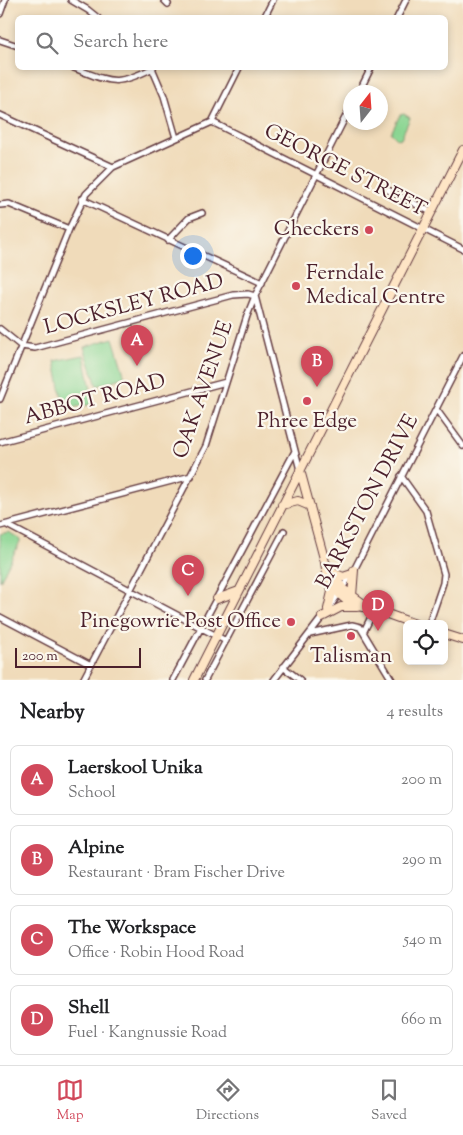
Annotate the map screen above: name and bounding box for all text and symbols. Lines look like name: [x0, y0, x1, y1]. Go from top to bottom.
search box: [15, 15, 448, 70]
icon: search: [33, 29, 61, 57]
text: Search here: [73, 29, 168, 56]
north arrow: [343, 85, 388, 130]
street label: GEORGE STREET: [258, 117, 432, 225]
place label: Checkers: [274, 215, 359, 245]
marker: Checkers: [363, 224, 375, 236]
your location: [180, 243, 206, 269]
place label: Ferndale Medical Centre: [306, 259, 445, 313]
street label: LOCKSLEY ROAD: [42, 269, 226, 341]
marker: Ferndale Medical Centre: [290, 280, 302, 292]
street label: OAK AVENUE: [166, 317, 242, 463]
pin: A: [121, 325, 153, 366]
pin: B: [301, 346, 333, 387]
street label: ABBOT ROAD: [21, 367, 169, 433]
marker: Phree Edge: [301, 395, 313, 407]
place label: Phree Edge: [257, 407, 357, 437]
street label: BARKSTON DRIVE: [309, 409, 427, 595]
pin: C: [172, 555, 204, 596]
pin: D: [362, 590, 394, 631]
place label: Pinegowrie Post Office: [80, 607, 281, 637]
marker: Pinegowrie Post Office: [285, 616, 297, 628]
map controls: [403, 620, 448, 665]
button: locate: [403, 620, 448, 665]
marker: Talisman: [345, 630, 357, 642]
place label: Talisman: [310, 642, 392, 672]
scale bar: [15, 645, 141, 668]
text: 200 m: [22, 647, 58, 667]
text: Nearby: [20, 698, 85, 728]
text: 4 results: [387, 701, 443, 724]
text: Laerskool Unika: [68, 755, 203, 782]
text: A: [31, 769, 44, 792]
text: 200 m: [401, 769, 442, 792]
text: School: [68, 782, 116, 805]
text: Alpine: [68, 835, 124, 862]
text: B: [32, 849, 42, 872]
text: 290 m: [402, 849, 442, 872]
text: Restaurant · Bram Fischer Drive: [68, 862, 285, 885]
text: The Workspace: [68, 915, 196, 942]
text: C: [31, 929, 43, 952]
text: 540 m: [404, 929, 442, 952]
text: Office · Robin Hood Road: [68, 942, 244, 965]
text: Shell: [68, 995, 110, 1022]
text: D: [31, 1009, 43, 1032]
text: 660 m: [401, 1009, 442, 1032]
text: Fuel · Kangnussie Road: [68, 1022, 227, 1045]
tab: Map: [56, 1076, 84, 1126]
tab: Directions: [196, 1076, 259, 1126]
tab: Saved: [371, 1076, 407, 1126]

